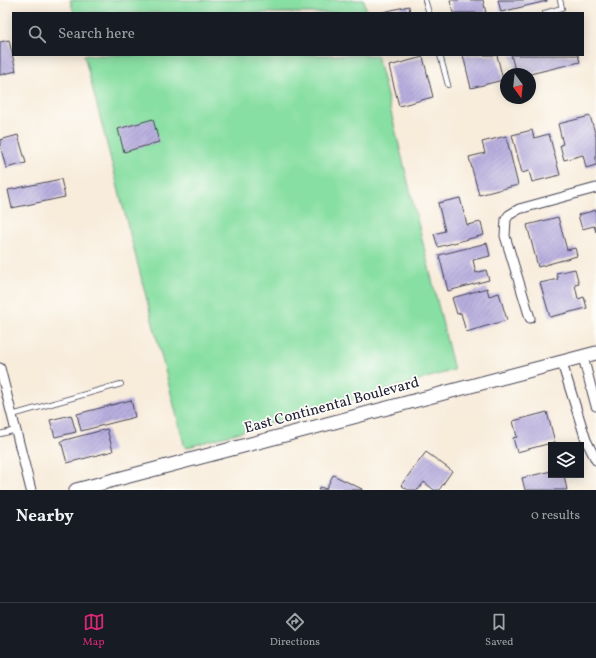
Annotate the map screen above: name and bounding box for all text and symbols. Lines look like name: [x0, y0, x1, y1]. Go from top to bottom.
search box: [12, 12, 584, 56]
icon: search: [26, 23, 48, 45]
text: Search here: [58, 24, 135, 45]
north arrow: [500, 68, 536, 104]
street label: East Continental Boulevard: [242, 373, 422, 439]
map controls: [548, 442, 584, 478]
button: layers: [548, 442, 584, 478]
text: Nearby: [16, 505, 74, 528]
text: 0 results: [531, 507, 580, 525]
tab: Map: [83, 611, 105, 650]
tab: Directions: [270, 611, 320, 650]
tab: Saved: [485, 611, 513, 650]

